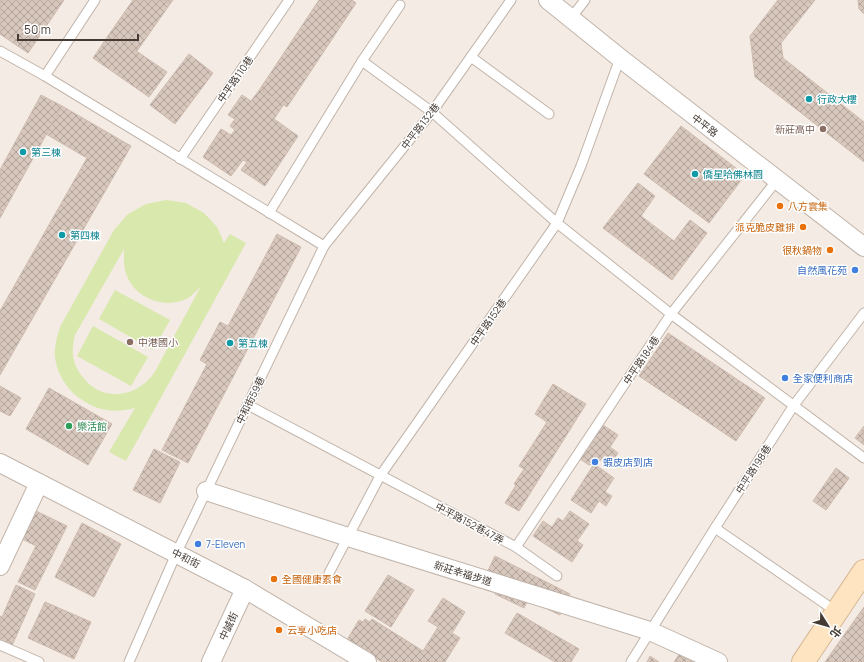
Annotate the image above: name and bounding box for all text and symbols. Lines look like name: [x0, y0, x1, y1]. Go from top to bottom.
scale bar: [18, 16, 138, 42]
text: 50 m: [24, 21, 51, 38]
street label: 中平路110巷: [214, 53, 256, 105]
place label: 行政大樓: [817, 92, 857, 106]
marker: 行政大樓: [804, 94, 814, 104]
street label: 中平路132巷: [398, 100, 442, 152]
street label: 中平路: [689, 110, 721, 140]
place label: 新莊高中: [775, 122, 815, 136]
marker: 新莊高中: [818, 124, 828, 134]
place label: 第三棟: [31, 145, 61, 159]
marker: 第三棟: [18, 147, 28, 157]
place label: 僑星哈佛林園: [702, 167, 763, 181]
marker: 僑星哈佛林園: [690, 169, 700, 179]
place label: 八方雲集: [788, 199, 828, 213]
marker: 八方雲集: [775, 201, 785, 211]
place label: 派克脆皮雞排: [735, 220, 795, 234]
marker: 派克脆皮雞排: [798, 222, 808, 232]
place label: 第四棟: [70, 228, 100, 242]
marker: 第四棟: [57, 230, 67, 240]
place label: 很秋鍋物: [782, 243, 822, 257]
marker: 很秋鍋物: [825, 245, 835, 255]
place label: 自然風花苑: [797, 263, 847, 277]
marker: 自然風花苑: [850, 265, 860, 275]
street label: 中平路152巷: [466, 295, 510, 349]
street label: 中平路184巷: [620, 333, 662, 387]
place label: 中港國小: [138, 335, 178, 349]
place label: 第五棟: [238, 336, 268, 350]
marker: 中港國小: [125, 337, 135, 347]
marker: 第五棟: [225, 338, 235, 348]
place label: 全家便利商店: [793, 371, 853, 385]
marker: 全家便利商店: [780, 373, 790, 383]
street label: 中和街59巷: [232, 374, 268, 426]
place label: 樂活館: [77, 419, 107, 433]
marker: 樂活館: [64, 421, 74, 431]
street label: 中平路198巷: [732, 442, 774, 496]
place label: 蝦皮店到店: [603, 455, 653, 469]
marker: 蝦皮店到店: [590, 457, 600, 467]
street label: 中平路152巷47弄: [433, 499, 507, 547]
place label: 7-Eleven: [206, 537, 245, 551]
marker: 7-Eleven: [193, 539, 203, 549]
street label: 中和街: [169, 545, 203, 571]
street label: 新莊幸福步道: [432, 558, 494, 588]
place label: 全國健康素食: [282, 572, 342, 586]
marker: 全國健康素食: [269, 574, 279, 584]
north arrow: [808, 606, 848, 646]
street label: 中誠街: [215, 609, 241, 643]
place label: 云享小吃店: [287, 623, 337, 637]
text: 北: [827, 623, 846, 641]
marker: 云享小吃店: [274, 625, 284, 635]

